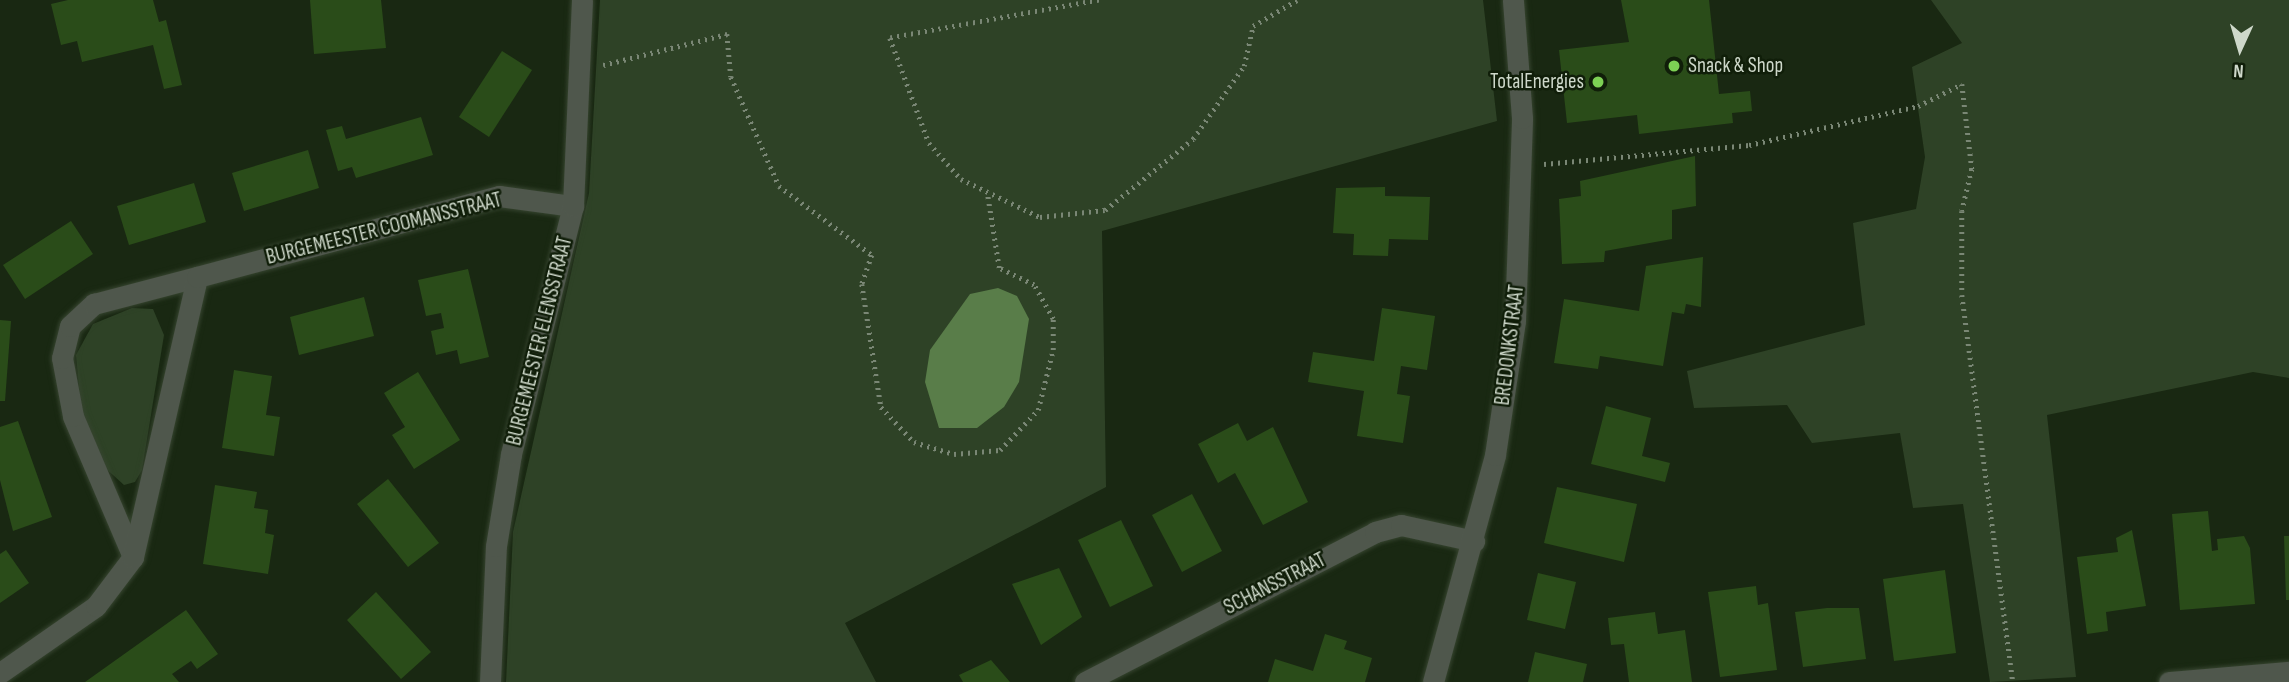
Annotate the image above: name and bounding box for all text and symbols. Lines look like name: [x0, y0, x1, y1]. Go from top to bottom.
north arrow: [2205, 14, 2275, 84]
place label: Snack & Shop: [1688, 53, 1783, 79]
marker: Snack & Shop: [1666, 58, 1682, 74]
text: N: [2233, 59, 2244, 82]
place label: TotalEnergies: [1490, 69, 1584, 95]
marker: TotalEnergies: [1590, 74, 1606, 90]
street label: BURGEMEESTER COOMANSSTRAAT: [264, 188, 504, 270]
street label: BURGEMEESTER ELENSSTRAAT: [502, 234, 578, 448]
street label: BREDONKSTRAAT: [1490, 283, 1530, 407]
street label: SCHANSSTRAAT: [1220, 548, 1330, 620]

